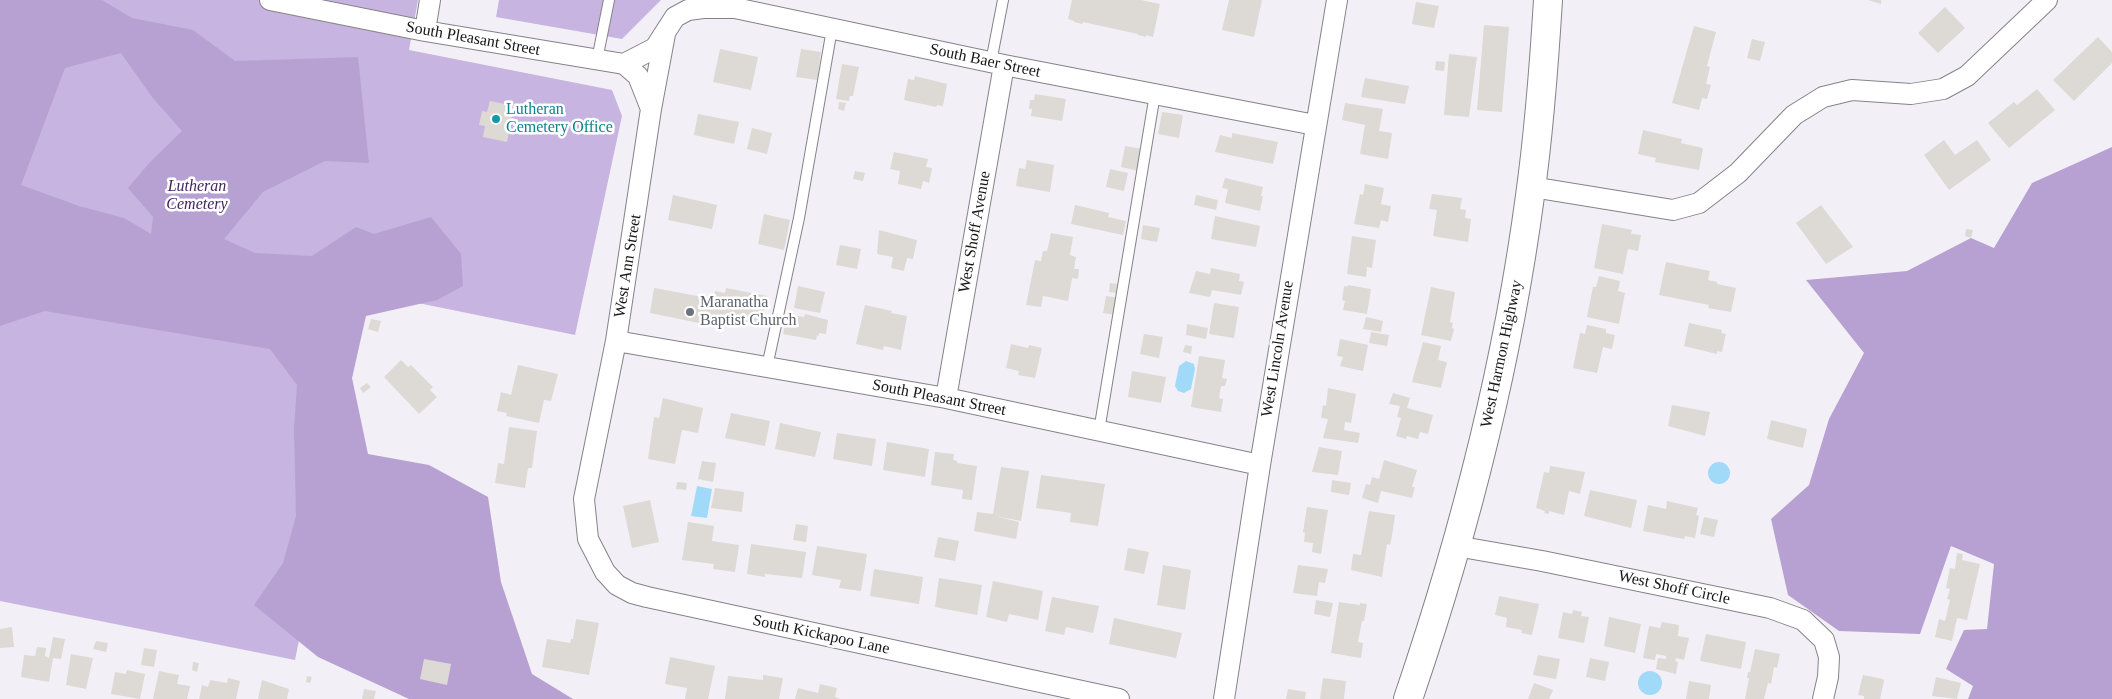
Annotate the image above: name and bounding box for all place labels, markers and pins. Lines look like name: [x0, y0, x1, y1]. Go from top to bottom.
place label: Lutheran Cemetery Office: [506, 100, 613, 138]
marker: Lutheran Cemetery Office: [490, 113, 502, 125]
place label: Maranatha Baptist Church: [700, 293, 796, 331]
marker: Maranatha Baptist Church: [684, 306, 696, 318]

